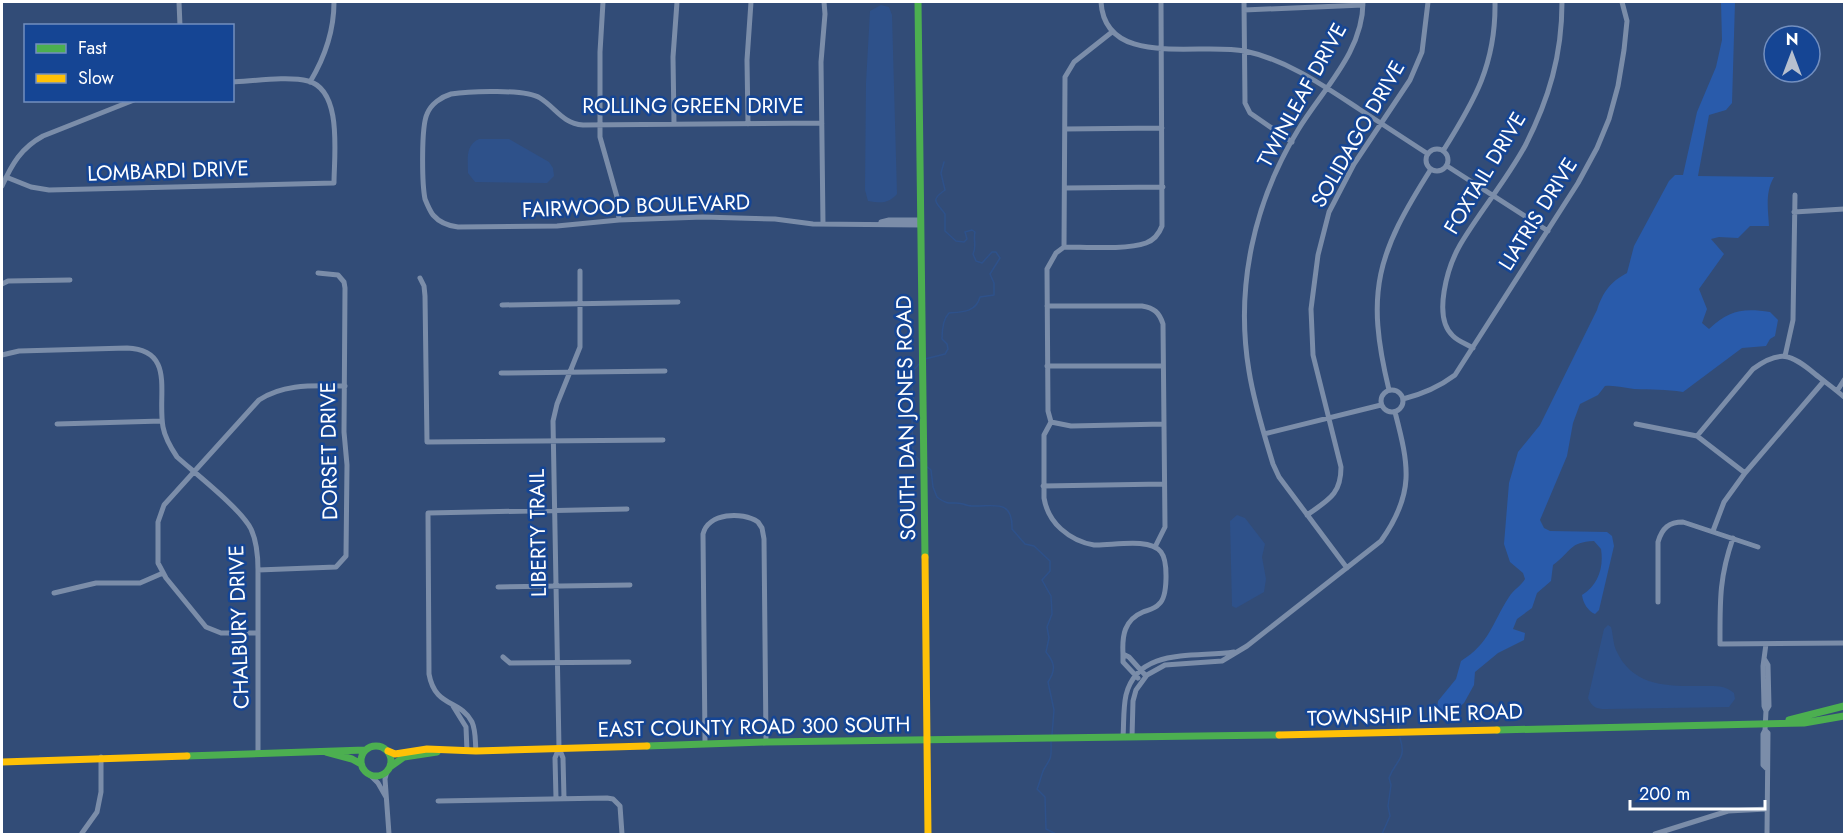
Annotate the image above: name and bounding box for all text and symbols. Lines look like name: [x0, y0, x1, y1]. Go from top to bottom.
street label: TWINLEAF DRIVE: [1250, 17, 1354, 173]
legend: [24, 24, 234, 102]
north arrow: [1762, 24, 1822, 84]
text: N: [1786, 28, 1798, 51]
text: Fast: [78, 35, 107, 61]
street label: SOLIDAGO DRIVE: [1304, 55, 1412, 213]
text: Slow: [78, 65, 115, 91]
street label: ROLLING GREEN DRIVE: [582, 91, 804, 121]
street label: FOXTAIL DRIVE: [1437, 106, 1533, 240]
street label: LIATRIS DRIVE: [1491, 152, 1585, 276]
street label: LOMBARDI DRIVE: [87, 153, 249, 189]
street label: FAIRWOOD BOULEVARD: [521, 187, 751, 225]
street label: SOUTH DAN JONES ROAD: [889, 295, 923, 541]
street label: DORSET DRIVE: [313, 382, 345, 520]
street label: LIBERTY TRAIL: [522, 468, 554, 597]
street label: CHALBURY DRIVE: [221, 545, 257, 709]
street label: TOWNSHIP LINE ROAD: [1307, 696, 1523, 734]
street label: EAST COUNTY ROAD 300 SOUTH: [597, 709, 911, 745]
scale bar: [1630, 773, 1765, 811]
text: 200 m: [1639, 781, 1690, 807]

